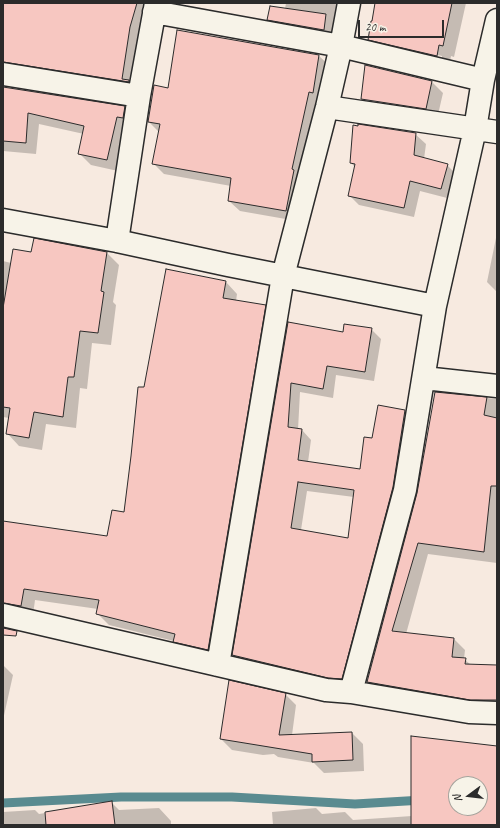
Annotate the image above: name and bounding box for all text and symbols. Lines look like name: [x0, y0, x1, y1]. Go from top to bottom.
scale bar: [360, 12, 446, 38]
text: 20 m: [365, 19, 385, 35]
north arrow: [448, 776, 488, 816]
text: N: [450, 794, 465, 804]

